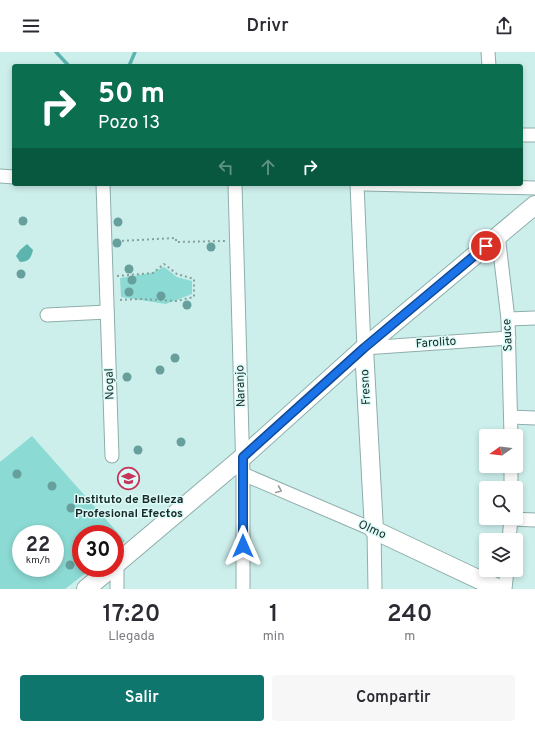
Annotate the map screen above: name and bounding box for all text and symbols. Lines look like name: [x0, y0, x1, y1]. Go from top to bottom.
icon: menu: [20, 15, 42, 37]
text: Drivr: [246, 15, 289, 38]
icon: share: [493, 15, 515, 37]
text: 50 m: [98, 77, 165, 113]
icon: right: [32, 80, 84, 132]
text: Pozo 13: [98, 112, 160, 135]
icon: left: [215, 156, 237, 178]
icon: ahead: [257, 156, 279, 178]
icon: right: [299, 156, 321, 178]
pin: [469, 229, 503, 263]
icon: arrive: [475, 235, 497, 257]
street label: Sauce: [499, 318, 517, 352]
street label: Farolito: [415, 334, 457, 352]
street label: Naranjo: [232, 364, 250, 407]
street label: Nogal: [101, 368, 119, 400]
street label: Fresno: [357, 368, 375, 405]
north arrow: [479, 429, 523, 473]
map controls: [479, 429, 523, 577]
school or university icon: Instituto de Belleza Profesional Efectos: [116, 466, 142, 492]
button: search: [479, 481, 523, 525]
one-way arrow: [275, 485, 282, 493]
place label: Instituto de Belleza Profesional Efectos: [74, 492, 184, 522]
street label: Olmo: [356, 517, 389, 543]
speed limit sign: 30: [72, 525, 124, 577]
position arrow: [222, 525, 264, 567]
text: 22: [26, 533, 50, 559]
button: layers: [479, 533, 523, 577]
text: km/h: [26, 554, 50, 567]
text: 17:20: [103, 600, 160, 630]
text: 1: [269, 600, 278, 630]
text: 240: [387, 600, 432, 630]
text: Llegada: [108, 629, 155, 645]
text: min: [263, 629, 284, 645]
text: m: [404, 629, 415, 645]
button: Salir: [20, 675, 264, 721]
button: Compartir: [272, 675, 515, 721]

